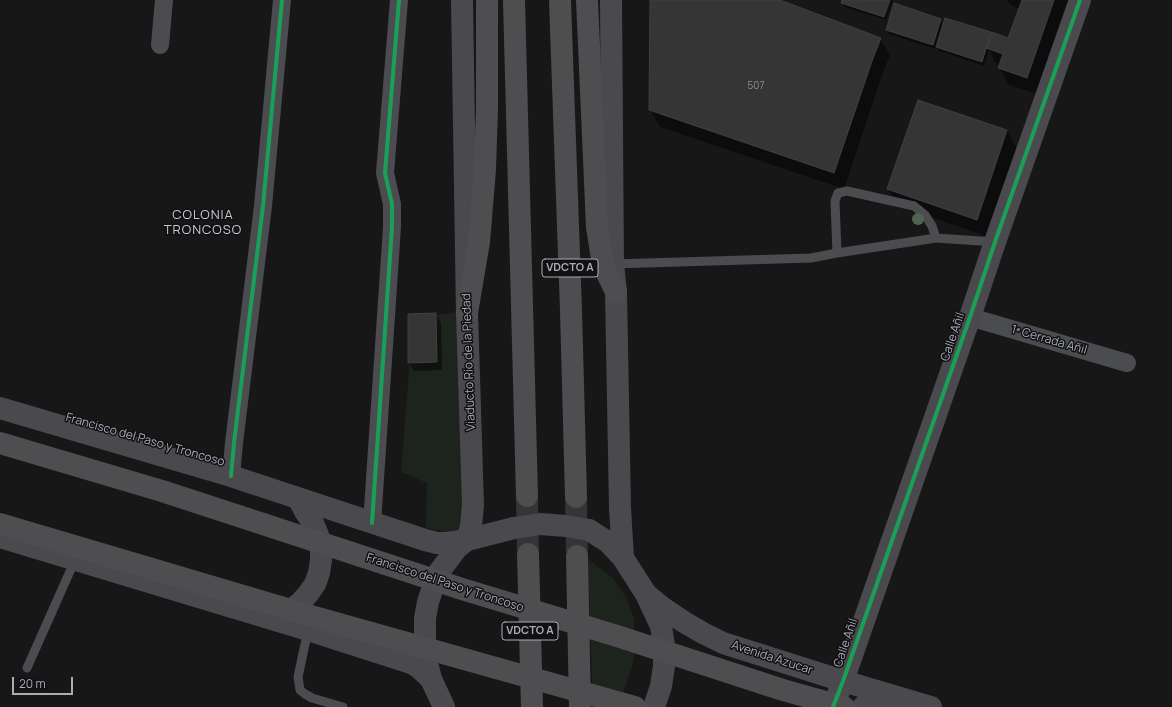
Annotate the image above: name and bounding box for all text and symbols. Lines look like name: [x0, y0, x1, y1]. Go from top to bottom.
house number: 507: [748, 80, 764, 92]
district label: COLONIA TRONCOSO: [164, 207, 242, 238]
road number: VDCTO A: [542, 259, 598, 277]
street label: Viaducto Río de la Piedad: [459, 293, 479, 431]
street label: Calle Añil: [938, 311, 968, 363]
street label: 1ª Cerrada Añil: [1010, 322, 1088, 358]
street label: Francisco del Paso y Troncoso: [64, 410, 226, 470]
street label: Francisco del Paso y Troncoso: [364, 551, 526, 615]
street label: Calle Añil: [831, 617, 861, 669]
road number: VDCTO A: [502, 622, 558, 640]
street label: Avenida Azucar: [730, 638, 814, 678]
scale bar: [14, 669, 75, 695]
text: 20 m: [19, 675, 46, 692]

